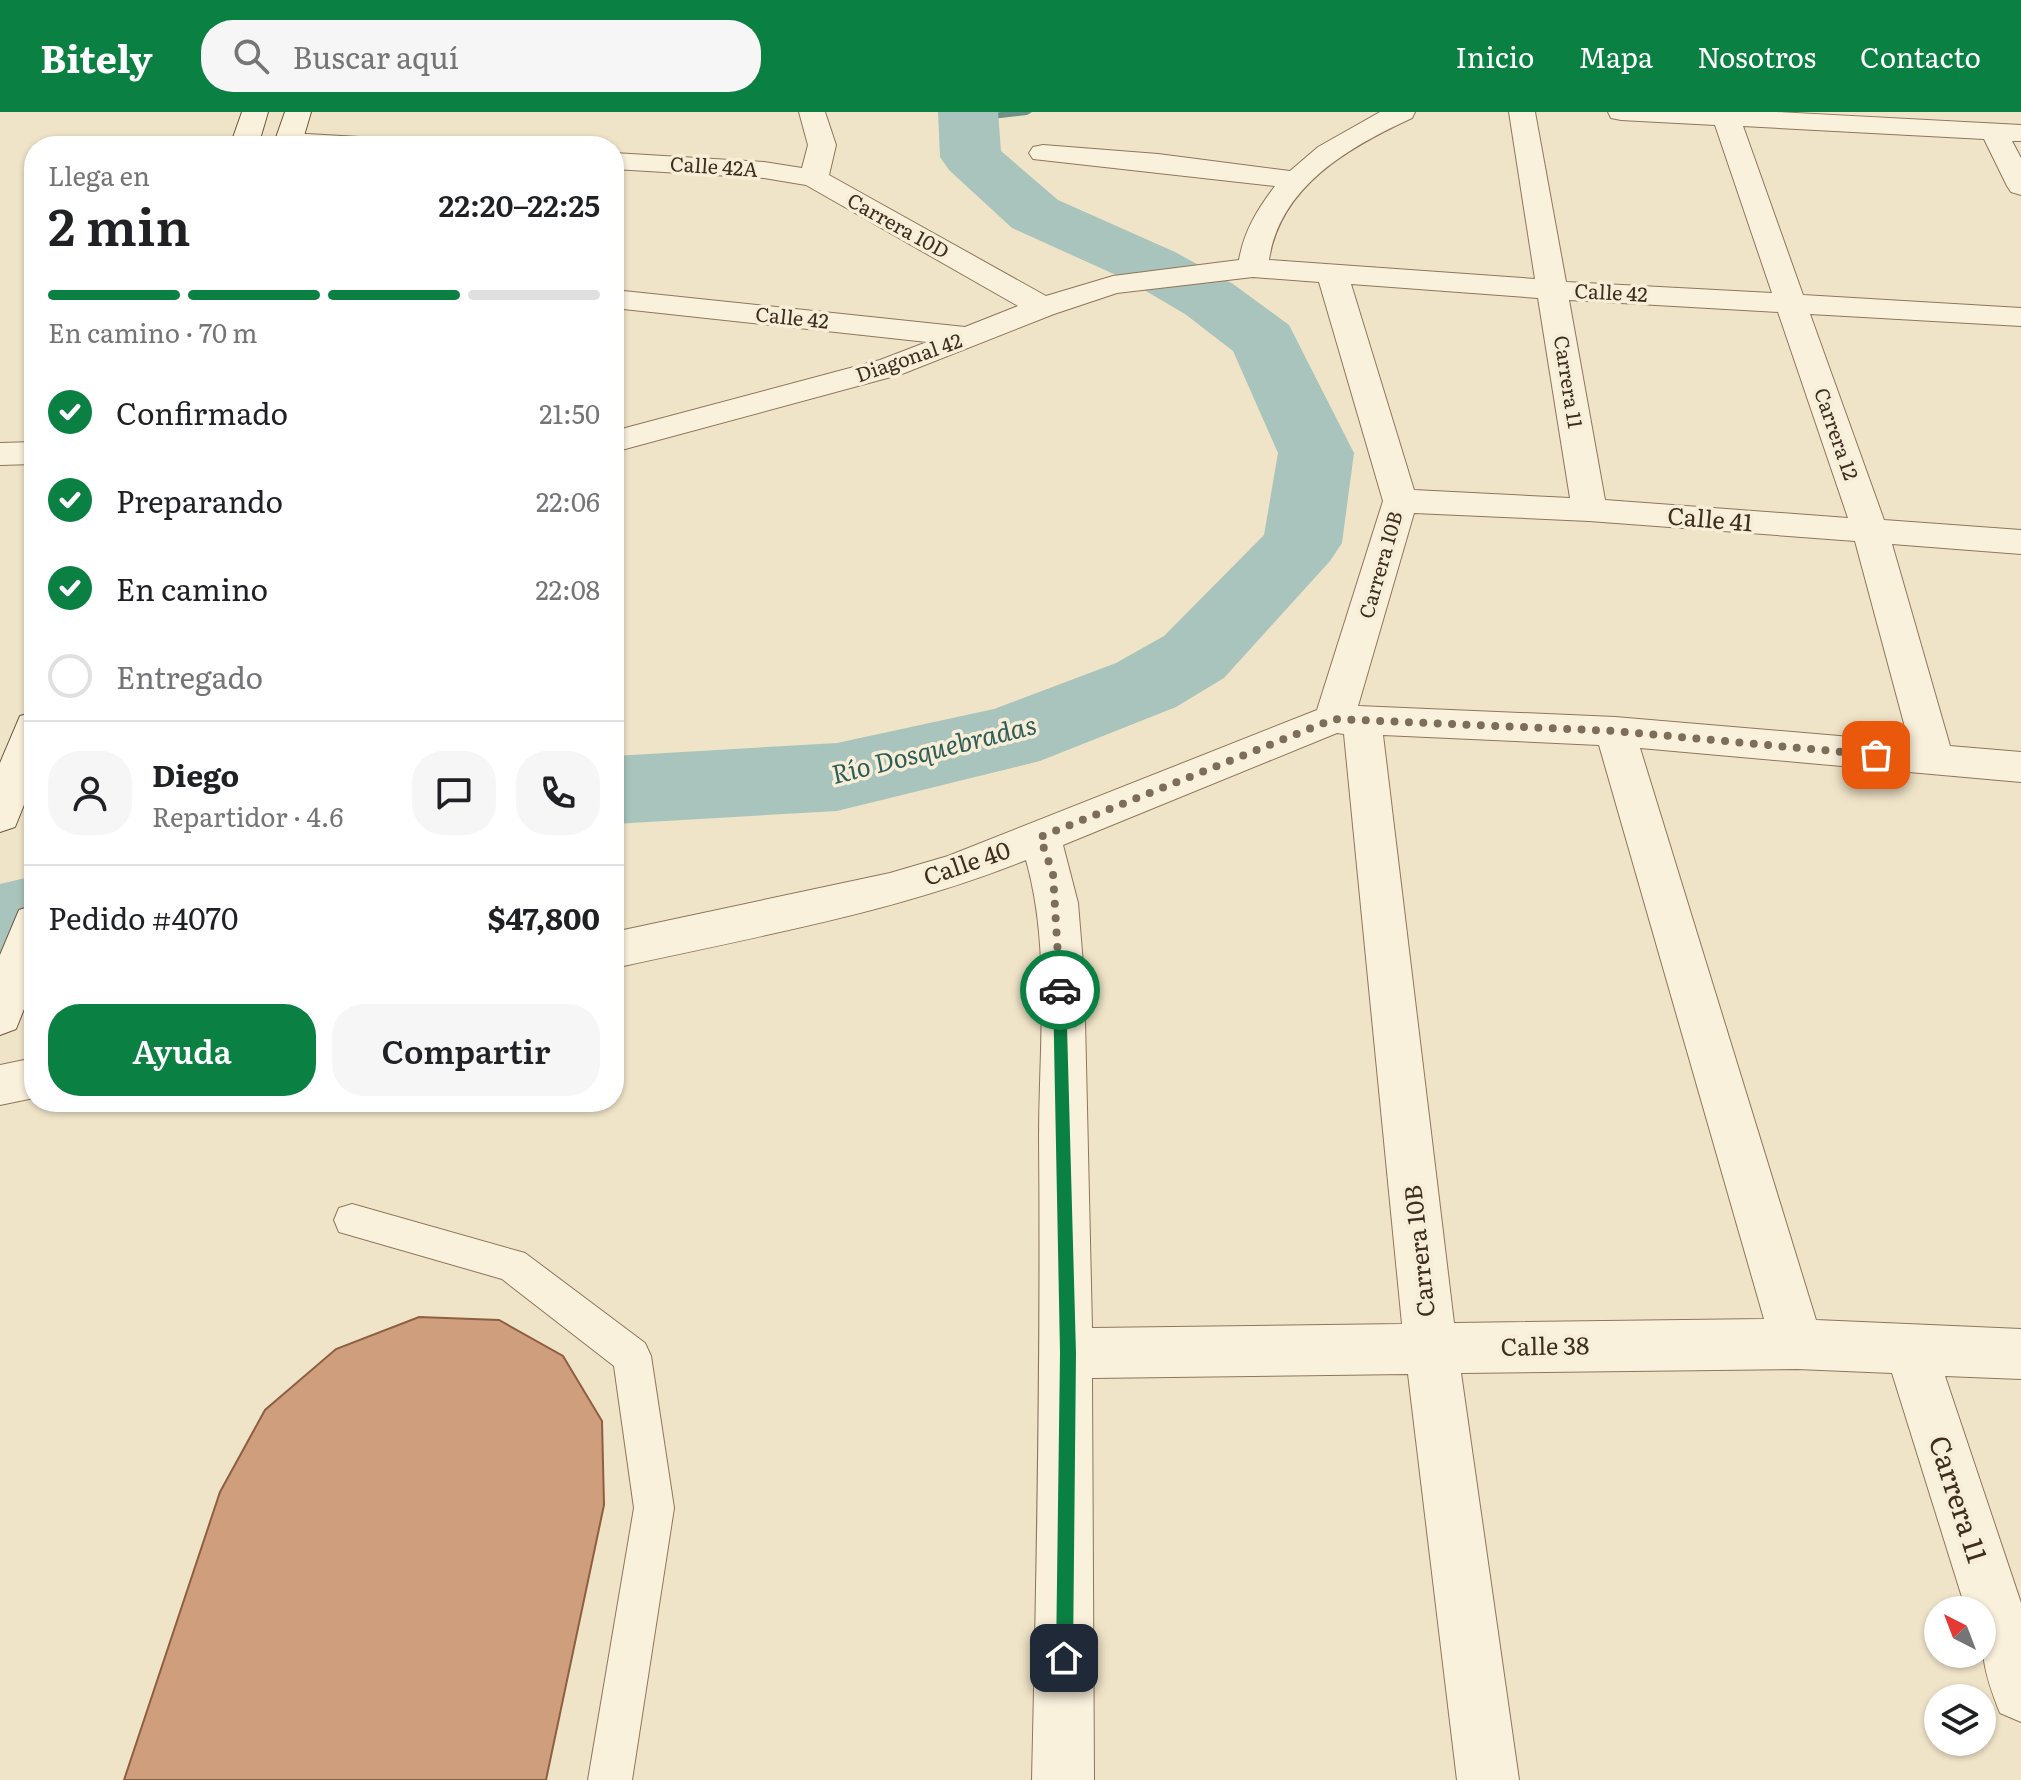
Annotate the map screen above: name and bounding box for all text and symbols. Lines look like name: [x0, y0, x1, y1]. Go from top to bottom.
search box: [201, 20, 761, 92]
text: Bitely: [40, 28, 153, 85]
icon: search: [229, 34, 273, 78]
text: Buscar aquí: [293, 34, 459, 78]
text: Inicio: [1455, 35, 1534, 77]
text: Mapa: [1578, 35, 1653, 77]
text: Nosotros: [1697, 35, 1816, 77]
text: Contacto: [1860, 35, 1981, 77]
street label: Calle 42A: [669, 147, 759, 183]
text: Llega en: [48, 155, 150, 194]
text: 22:20–22:25: [438, 182, 600, 226]
street label: Carrera 10D: [843, 184, 955, 265]
text: 2 min: [48, 185, 191, 262]
street label: Calle 42: [1574, 274, 1648, 308]
street label: Calle 42: [754, 297, 830, 335]
text: En camino · 70 m: [48, 312, 258, 351]
street label: Diagonal 42: [851, 324, 966, 388]
street label: Carrera 11: [1548, 333, 1592, 430]
street label: Carrera 12: [1808, 383, 1868, 484]
icon: check: [48, 390, 92, 434]
text: Confirmado: [116, 390, 288, 434]
text: 21:50: [539, 393, 600, 432]
icon: check: [48, 478, 92, 522]
text: Preparando: [116, 478, 283, 522]
text: 22:06: [536, 481, 600, 520]
street label: Calle 41: [1666, 496, 1755, 539]
street label: Carrera 10B: [1349, 507, 1409, 622]
icon: check: [48, 566, 92, 610]
text: En camino: [116, 566, 268, 610]
text: 22:08: [536, 569, 600, 608]
text: Entregado: [116, 654, 263, 698]
water label: Río Dosquebradas: [827, 703, 1040, 792]
pin: [1842, 721, 1910, 789]
icon: bag: [1854, 733, 1898, 777]
button: person: [48, 751, 132, 835]
button: chat: [412, 751, 496, 835]
button: phone: [516, 751, 600, 835]
text: Diego: [152, 752, 239, 796]
text: Repartidor · 4.6: [152, 796, 344, 835]
street label: Calle 40: [918, 830, 1014, 893]
text: Pedido #4070: [48, 895, 238, 939]
text: $47,800: [488, 895, 600, 939]
courier: [1020, 950, 1100, 1030]
icon: car: [1038, 968, 1082, 1012]
button: Ayuda: [48, 1004, 316, 1096]
button: Compartir: [332, 1004, 600, 1096]
street label: Carrera 10B: [1393, 1184, 1442, 1319]
street label: Calle 38: [1500, 1326, 1590, 1363]
street label: Carrera 11: [1920, 1429, 2000, 1567]
north arrow: [1924, 1596, 1996, 1668]
map controls: [1924, 1596, 1996, 1756]
pin: [1030, 1624, 1098, 1692]
icon: home: [1042, 1636, 1086, 1680]
button: layers: [1924, 1684, 1996, 1756]

